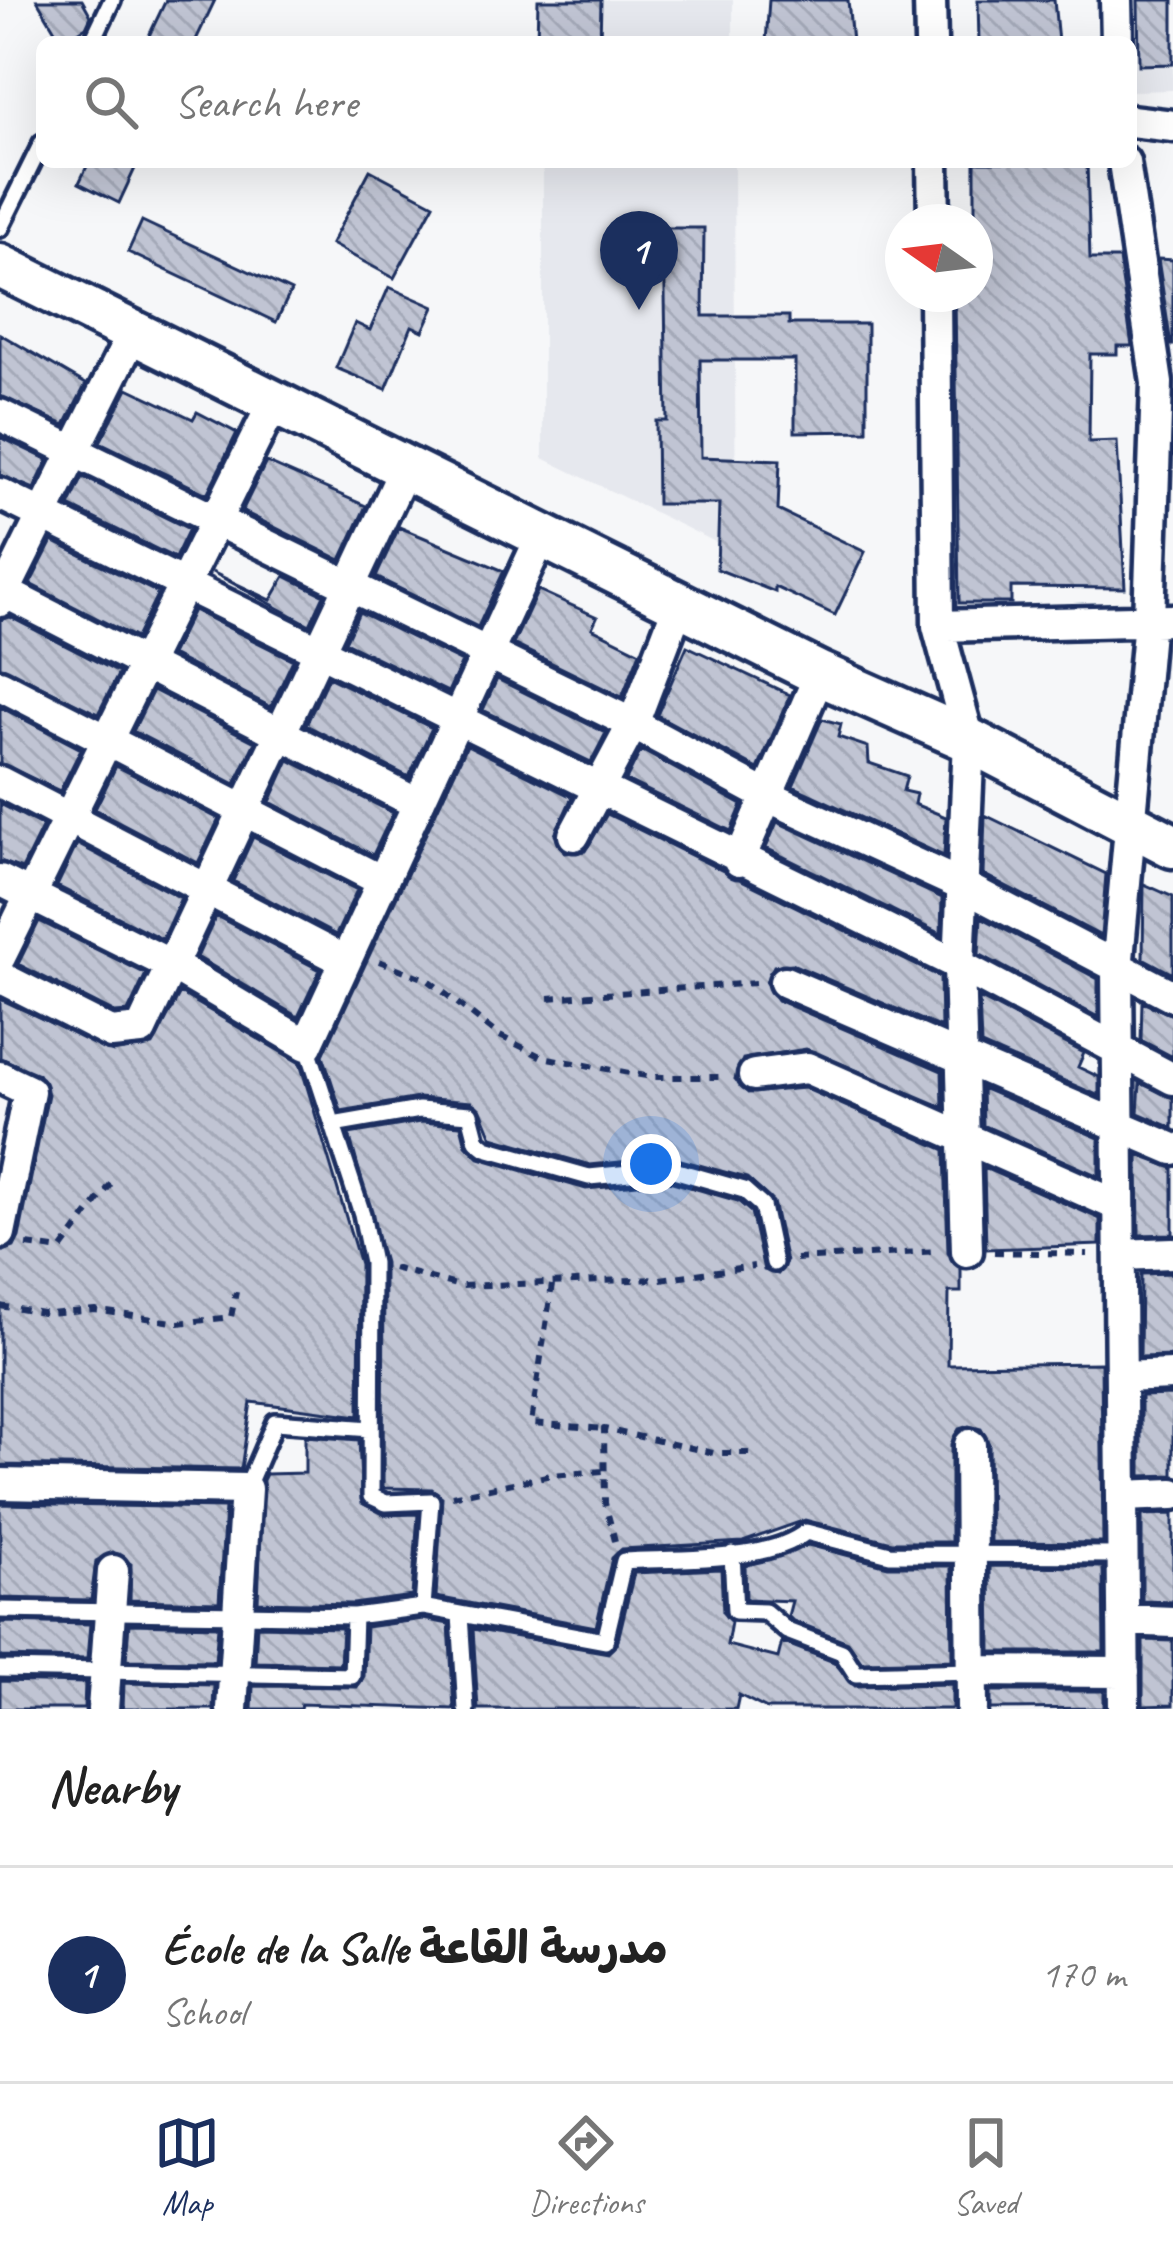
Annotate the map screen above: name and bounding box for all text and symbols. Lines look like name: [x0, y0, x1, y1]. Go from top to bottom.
search box: [36, 36, 1137, 168]
icon: search: [78, 69, 144, 135]
text: Search here: [174, 74, 357, 131]
north arrow: [885, 204, 993, 312]
pin: 1: [600, 211, 678, 310]
your location: [621, 1134, 681, 1194]
text: Nearby: [48, 1755, 176, 1819]
text: École de la Salle مدرسة القاعة: [162, 1920, 668, 1977]
text: 1: [78, 1950, 96, 1999]
text: 170 m: [1041, 1950, 1125, 1999]
text: School: [162, 1988, 246, 2037]
tab: Map: [154, 2110, 220, 2224]
tab: Directions: [529, 2110, 644, 2224]
tab: Saved: [953, 2110, 1019, 2224]

